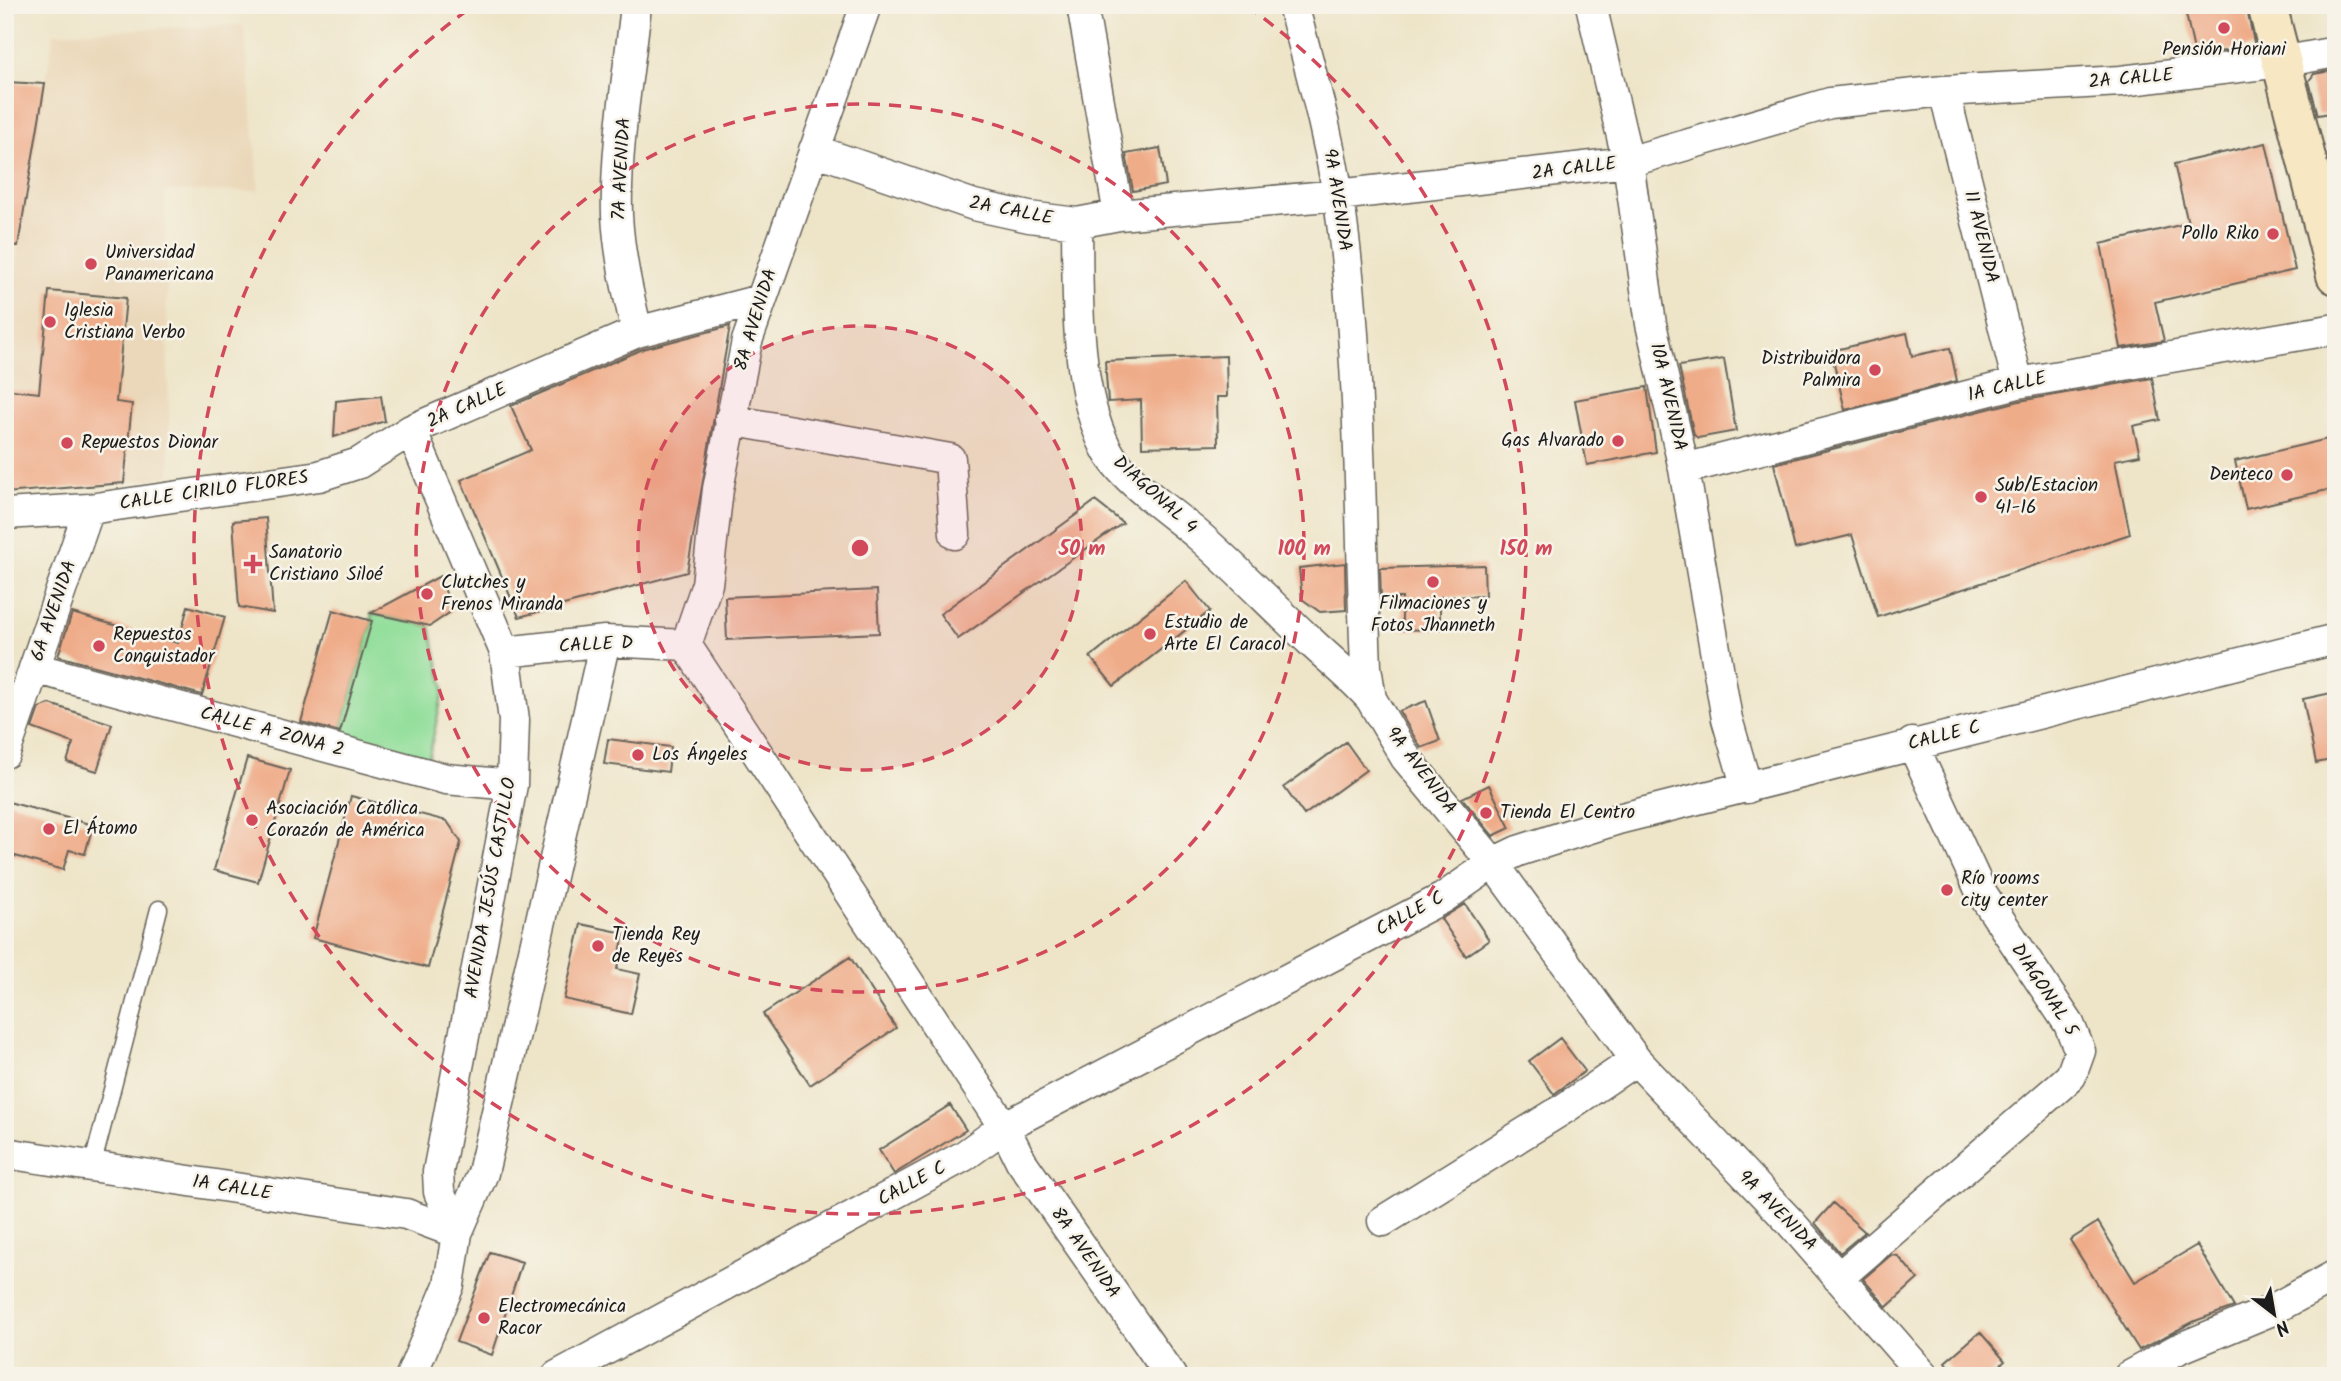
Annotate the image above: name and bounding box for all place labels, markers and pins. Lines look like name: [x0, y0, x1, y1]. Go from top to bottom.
marker: Pensión Horiani: [2216, 20, 2232, 36]
place label: Pensión Horiani: [2162, 35, 2287, 65]
place label: Pollo Riko: [2181, 219, 2259, 249]
marker: Pollo Riko: [2265, 226, 2281, 242]
place label: Universidad Panamericana: [105, 238, 214, 290]
marker: Universidad Panamericana: [83, 256, 99, 272]
place label: Iglesia Cristiana Verbo: [64, 296, 185, 348]
marker: Iglesia Cristiana Verbo: [42, 314, 58, 330]
place label: Distribuidora Palmira: [1761, 344, 1861, 396]
marker: Distribuidora Palmira: [1867, 362, 1883, 378]
place label: Gas Alvarado: [1501, 426, 1604, 456]
place label: Repuestos Dionar: [81, 428, 220, 458]
marker: Gas Alvarado: [1610, 433, 1626, 449]
marker: Repuestos Dionar: [59, 435, 75, 451]
place label: Denteco: [2209, 460, 2273, 490]
marker: Denteco: [2279, 467, 2295, 483]
place label: Sub/Estacion 41-16: [1995, 471, 2098, 523]
marker: Sub/Estacion 41-16: [1973, 489, 1989, 505]
centre of rings: [848, 536, 872, 560]
place label: Sanatorio Cristiano Siloé: [269, 538, 383, 590]
marker: Sanatorio Cristiano Siloé: [243, 554, 263, 574]
place label: Clutches y Frenos Miranda: [441, 568, 563, 620]
marker: Filmaciones y Fotos Jhanneth: [1425, 574, 1441, 590]
marker: Clutches y Frenos Miranda: [419, 586, 435, 602]
place label: Filmaciones y Fotos Jhanneth: [1371, 589, 1495, 641]
place label: Estudio de Arte El Caracol: [1164, 608, 1286, 660]
place label: Repuestos Conquistador: [113, 620, 216, 672]
marker: Estudio de Arte El Caracol: [1142, 626, 1158, 642]
marker: Repuestos Conquistador: [91, 638, 107, 654]
place label: Los Ángeles: [652, 740, 747, 770]
marker: Los Ángeles: [630, 747, 646, 763]
place label: Asociación Católica Corazón de América: [266, 794, 425, 846]
place label: Tienda El Centro: [1500, 798, 1635, 828]
marker: Tienda El Centro: [1478, 805, 1494, 821]
marker: Asociación Católica Corazón de América: [244, 812, 260, 828]
place label: El Átomo: [63, 814, 138, 844]
marker: El Átomo: [41, 821, 57, 837]
place label: Río rooms city center: [1961, 864, 2049, 916]
marker: Río rooms city center: [1939, 882, 1955, 898]
place label: Tienda Rey de Reyes: [612, 920, 701, 972]
marker: Tienda Rey de Reyes: [590, 938, 606, 954]
place label: Electromecánica Racor: [498, 1292, 626, 1344]
marker: Electromecánica Racor: [476, 1310, 492, 1326]

